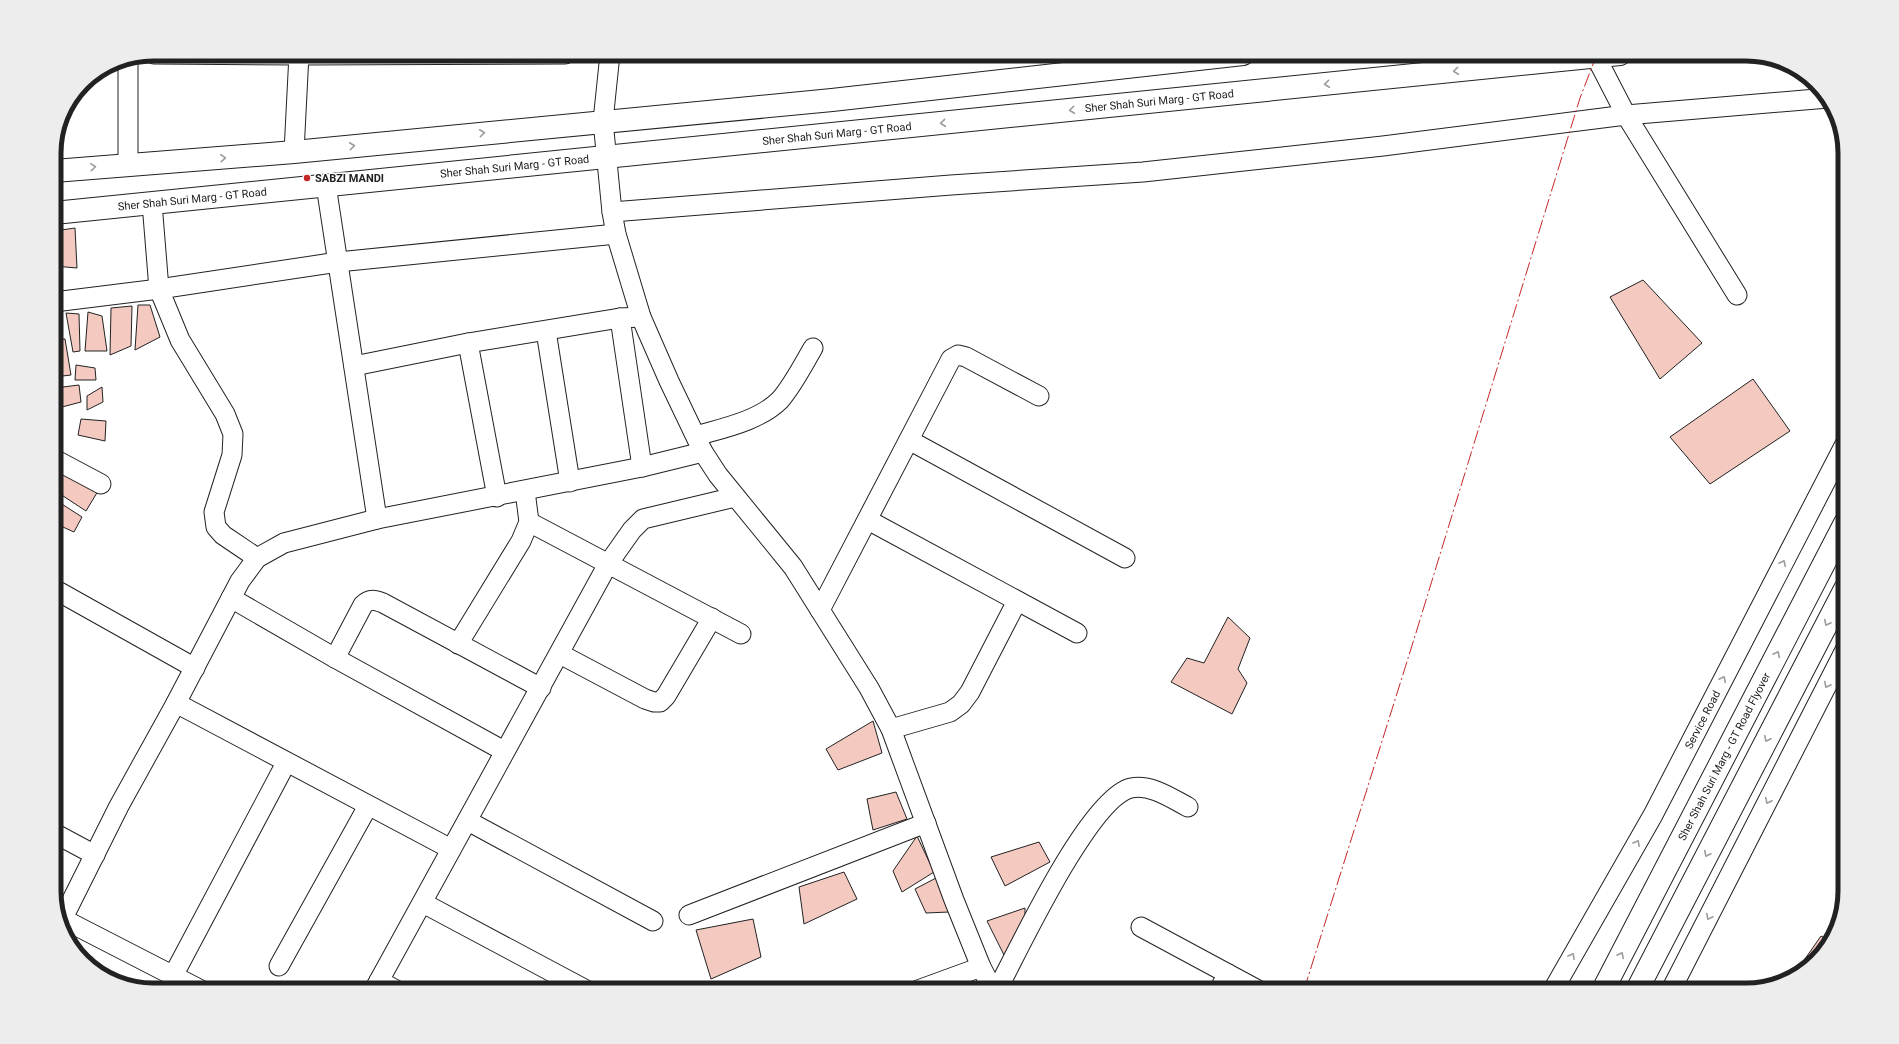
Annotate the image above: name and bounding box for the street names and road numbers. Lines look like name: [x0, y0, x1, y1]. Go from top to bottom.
street label: Sher Shah Suri Marg - GT Road: [1084, 87, 1235, 115]
street label: Sher Shah Suri Marg - GT Road: [762, 120, 912, 148]
street label: Sher Shah Suri Marg - GT Road: [439, 153, 590, 181]
street label: Sher Shah Suri Marg - GT Road: [117, 185, 268, 213]
street label: Sher Shah Suri Marg - GT Road Flyover: [1676, 670, 1773, 843]
street label: Service Road: [1682, 688, 1723, 751]

